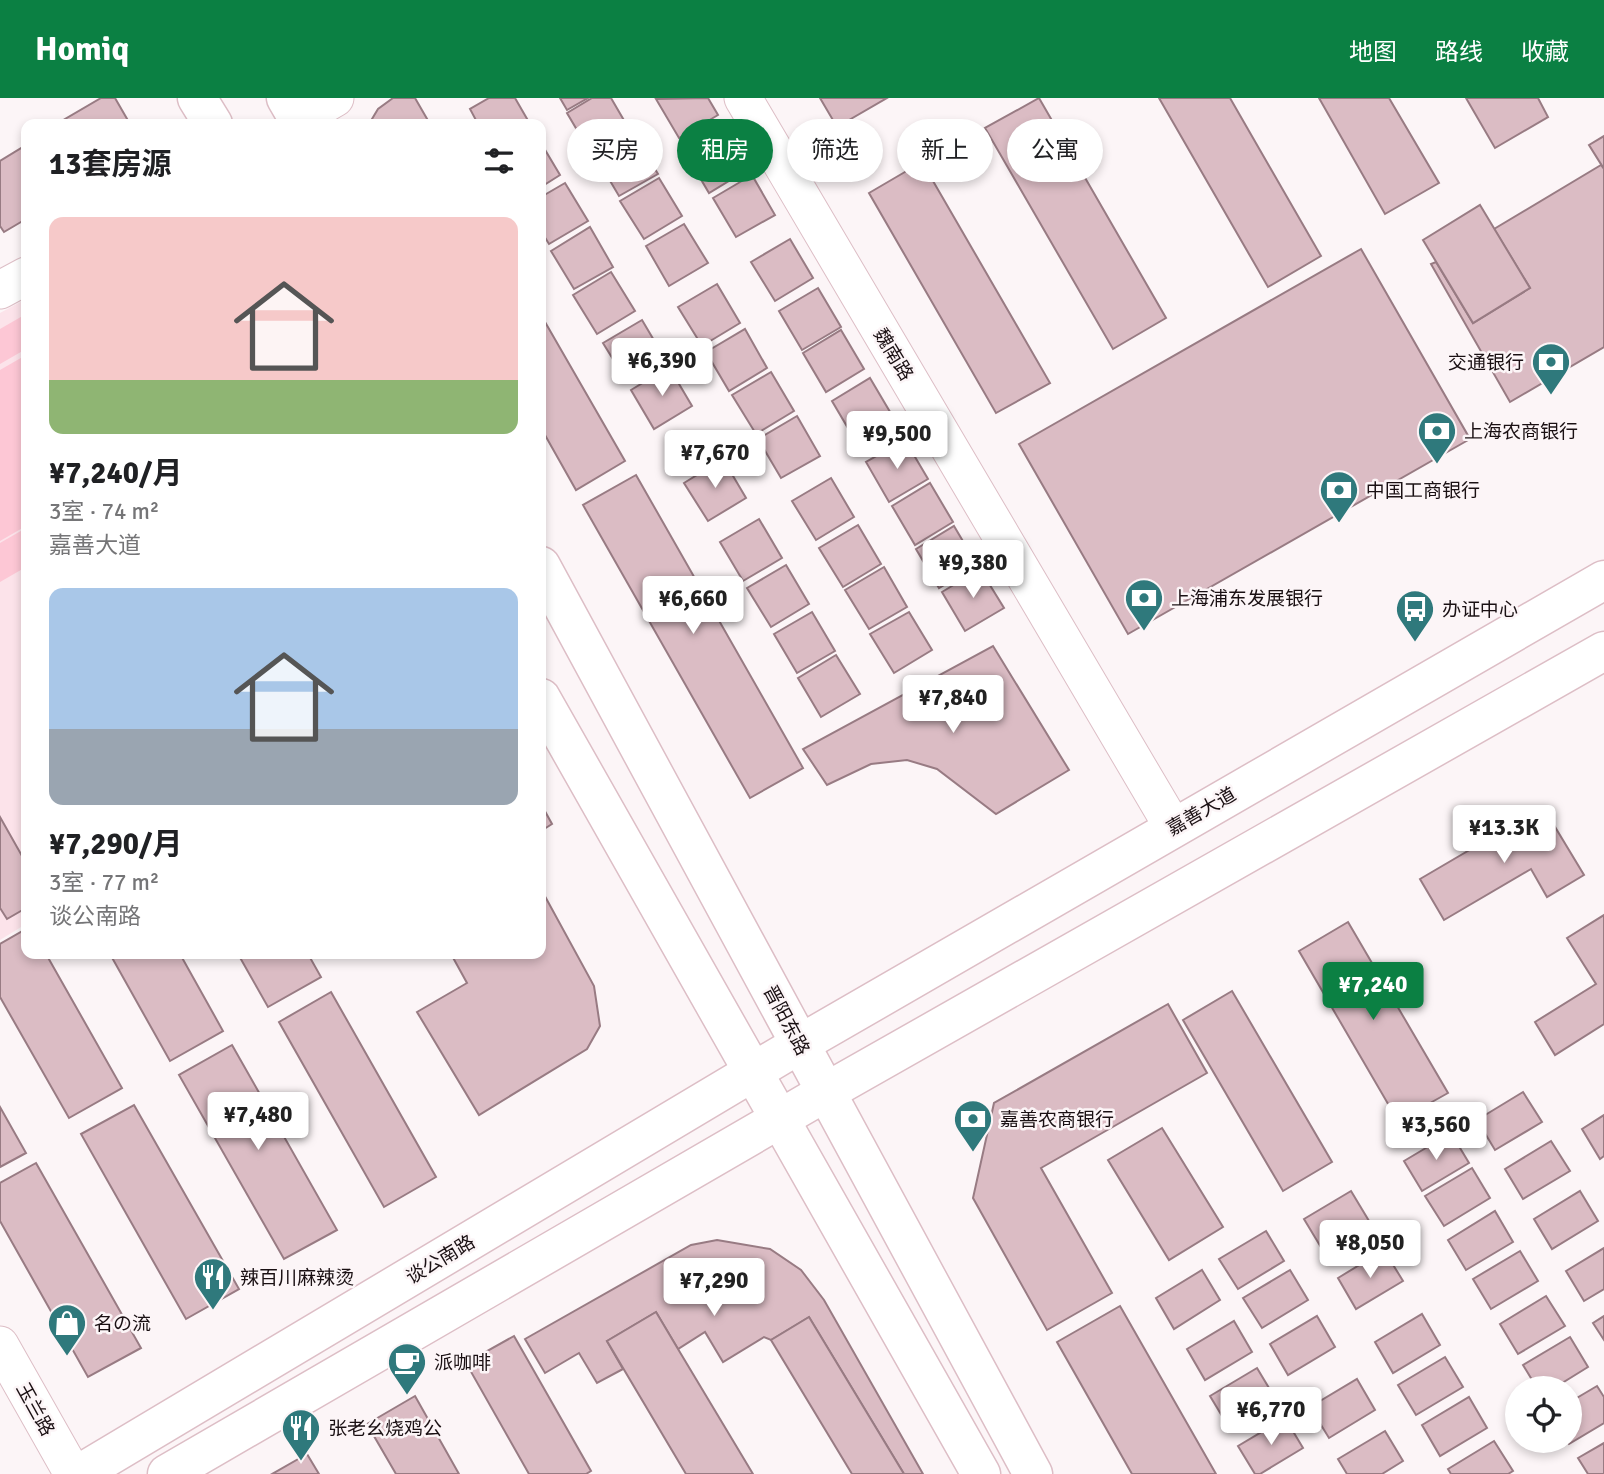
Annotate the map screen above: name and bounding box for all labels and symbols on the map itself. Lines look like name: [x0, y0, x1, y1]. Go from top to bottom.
street label: 魏南路: [868, 324, 918, 385]
pin: ¥6,390: [605, 338, 719, 398]
bank icon: 交通银行: [1530, 341, 1572, 396]
place label: 交通银行: [1448, 351, 1524, 375]
bank icon: 上海农商银行: [1416, 410, 1458, 465]
pin: ¥9,500: [840, 412, 954, 471]
place label: 上海农商银行: [1464, 420, 1578, 444]
pin: ¥7,670: [658, 430, 772, 490]
bank icon: 中国工商银行: [1318, 469, 1360, 524]
place label: 中国工商银行: [1366, 479, 1480, 503]
pin: ¥9,380: [916, 540, 1030, 600]
pin: ¥6,660: [636, 576, 750, 636]
bank icon: 上海浦东发展银行: [1123, 577, 1165, 632]
place label: 上海浦东发展银行: [1171, 587, 1323, 611]
bus stop icon: 办证中心: [1394, 588, 1436, 643]
place label: 办证中心: [1442, 598, 1518, 622]
pin: ¥7,840: [896, 676, 1010, 735]
street label: 嘉善大道: [1163, 782, 1240, 841]
pin: ¥13.3K: [1447, 806, 1561, 865]
pin: ¥7,240: [1316, 962, 1430, 1022]
street label: 晋阳东路: [758, 981, 815, 1060]
pin: ¥7,480: [201, 1093, 315, 1152]
bank icon: 嘉善农商银行: [952, 1098, 994, 1153]
pin: ¥3,560: [1379, 1102, 1493, 1162]
place label: 嘉善农商银行: [1000, 1108, 1114, 1132]
pin: ¥8,050: [1313, 1220, 1427, 1280]
street label: 谈公南路: [402, 1230, 479, 1290]
restaurant icon: 辣百川麻辣烫: [192, 1256, 234, 1311]
pin: ¥7,290: [657, 1258, 771, 1318]
place label: 辣百川麻辣烫: [240, 1266, 354, 1290]
shop icon: 名の流: [46, 1302, 88, 1357]
place label: 名の流: [94, 1312, 151, 1336]
cafe icon: 派咖啡: [386, 1341, 428, 1396]
place label: 派咖啡: [434, 1351, 491, 1375]
street label: 玉兰路: [11, 1379, 59, 1440]
pin: ¥6,770: [1214, 1388, 1328, 1447]
restaurant icon: 张老幺烧鸡公: [280, 1407, 322, 1462]
place label: 张老幺烧鸡公: [328, 1417, 442, 1441]

